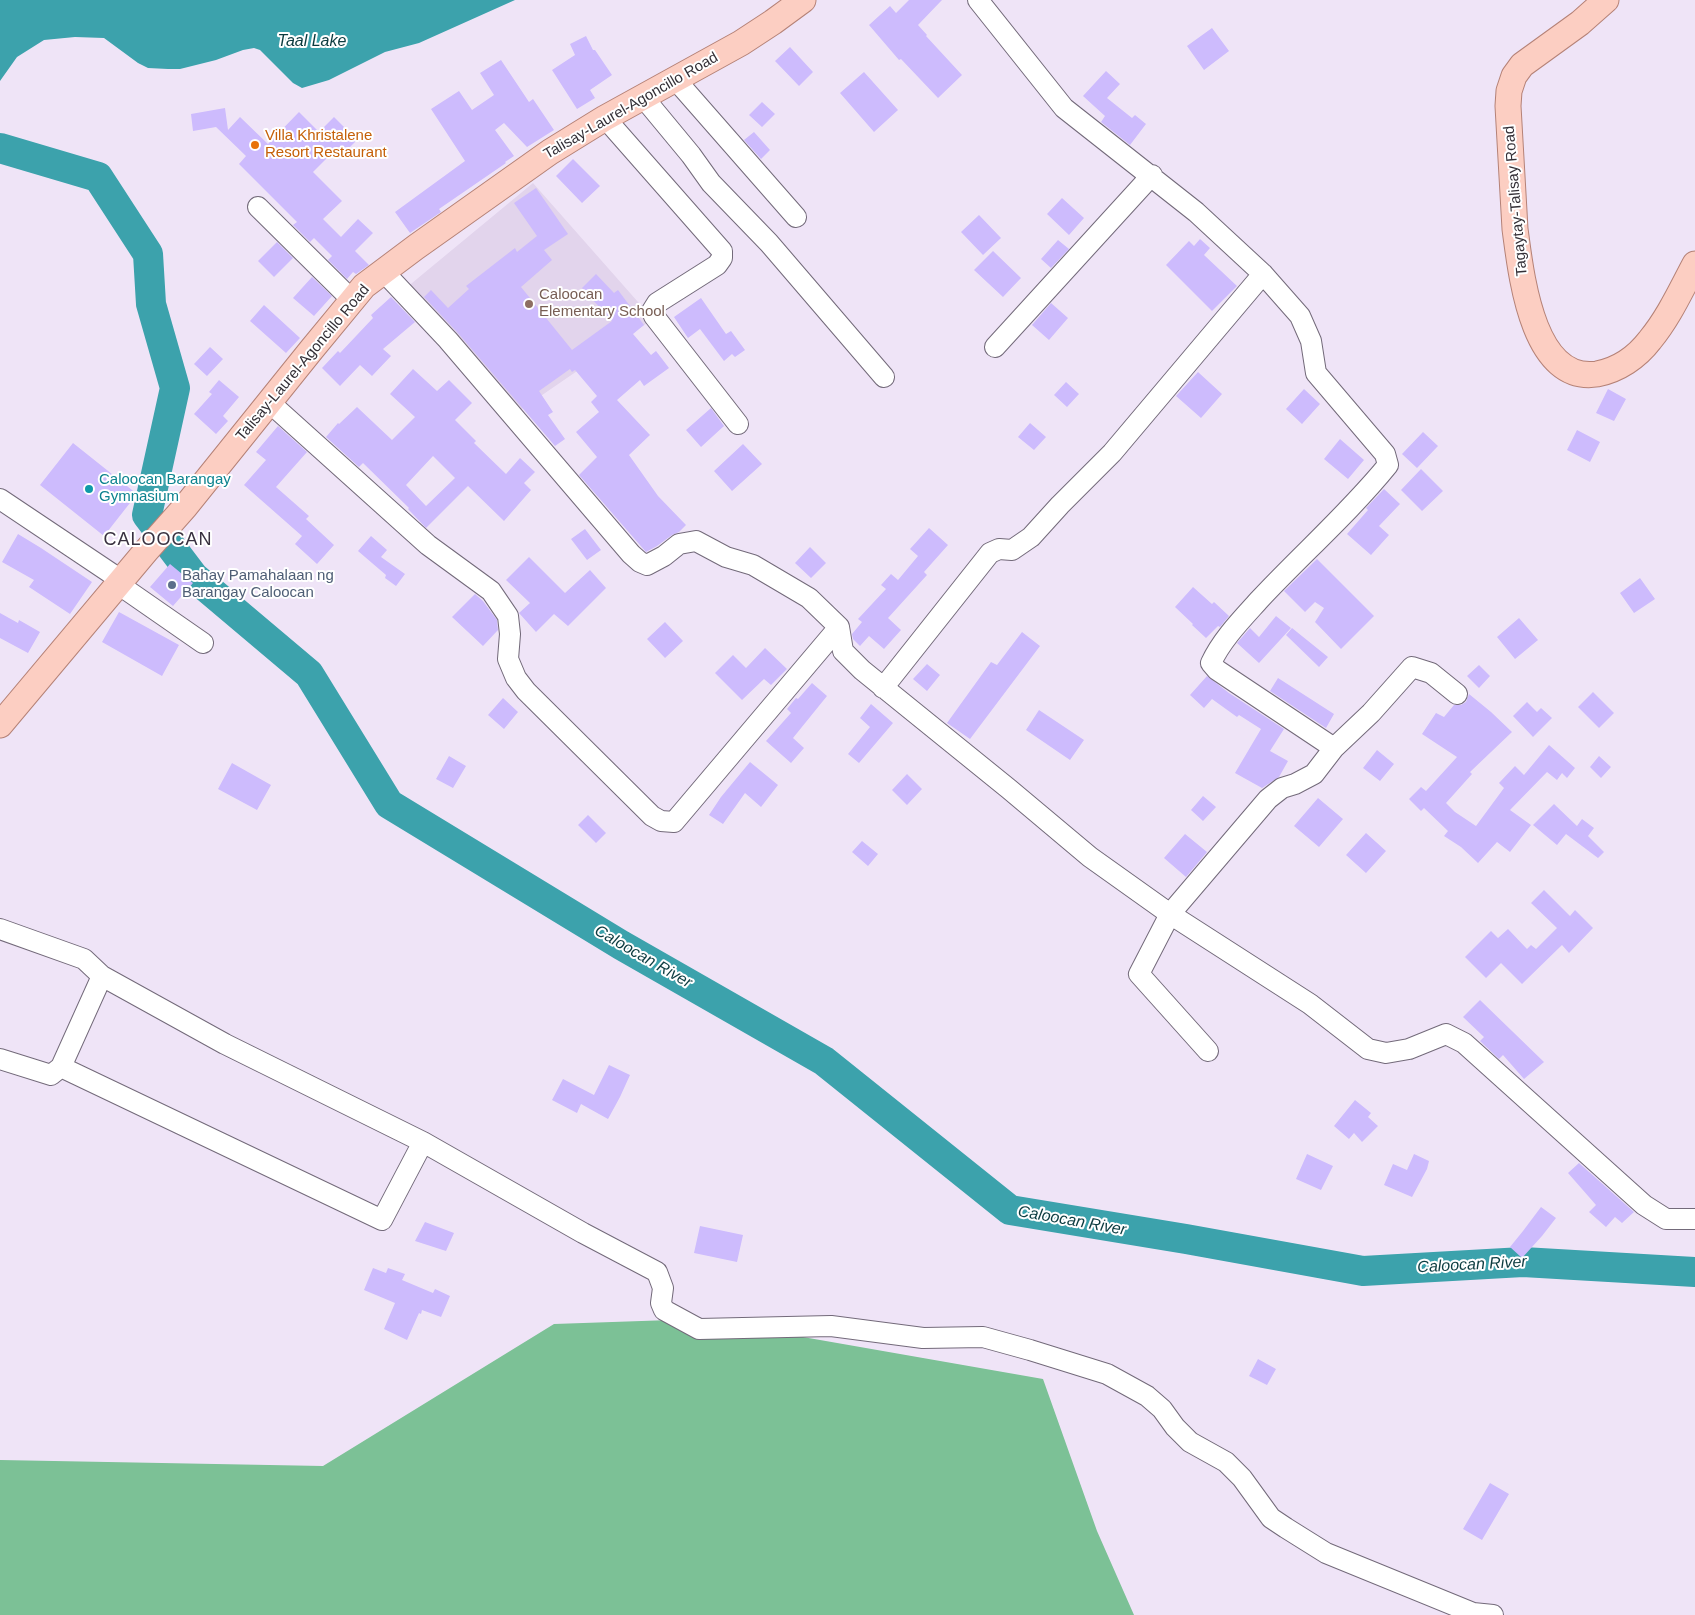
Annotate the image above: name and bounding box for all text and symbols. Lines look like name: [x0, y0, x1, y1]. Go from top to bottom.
water label: Taal Lake: [278, 32, 346, 52]
street label: Talisay-Laurel-Agoncillo Road: [541, 49, 721, 163]
street label: Tagaytay-Talisay Road: [1500, 125, 1532, 277]
place label: Villa Khristalene Resort Restaurant: [265, 127, 387, 162]
marker: Villa Khristalene Resort Restaurant: [249, 139, 261, 151]
street label: Talisay-Laurel-Agoncillo Road: [232, 281, 374, 445]
place label: Caloocan Elementary School: [539, 286, 665, 321]
marker: Caloocan Elementary School: [523, 298, 535, 310]
place label: Caloocan Barangay Gymnasium: [99, 471, 231, 506]
marker: Caloocan Barangay Gymnasium: [83, 483, 95, 495]
district label: CALOOCAN: [102, 529, 214, 551]
place label: Bahay Pamahalaan ng Barangay Caloocan: [182, 567, 334, 602]
marker: Bahay Pamahalaan ng Barangay Caloocan: [166, 579, 178, 591]
water label: Caloocan River: [591, 921, 695, 993]
water label: Caloocan River: [1016, 1202, 1128, 1240]
water label: Caloocan River: [1417, 1253, 1527, 1277]

